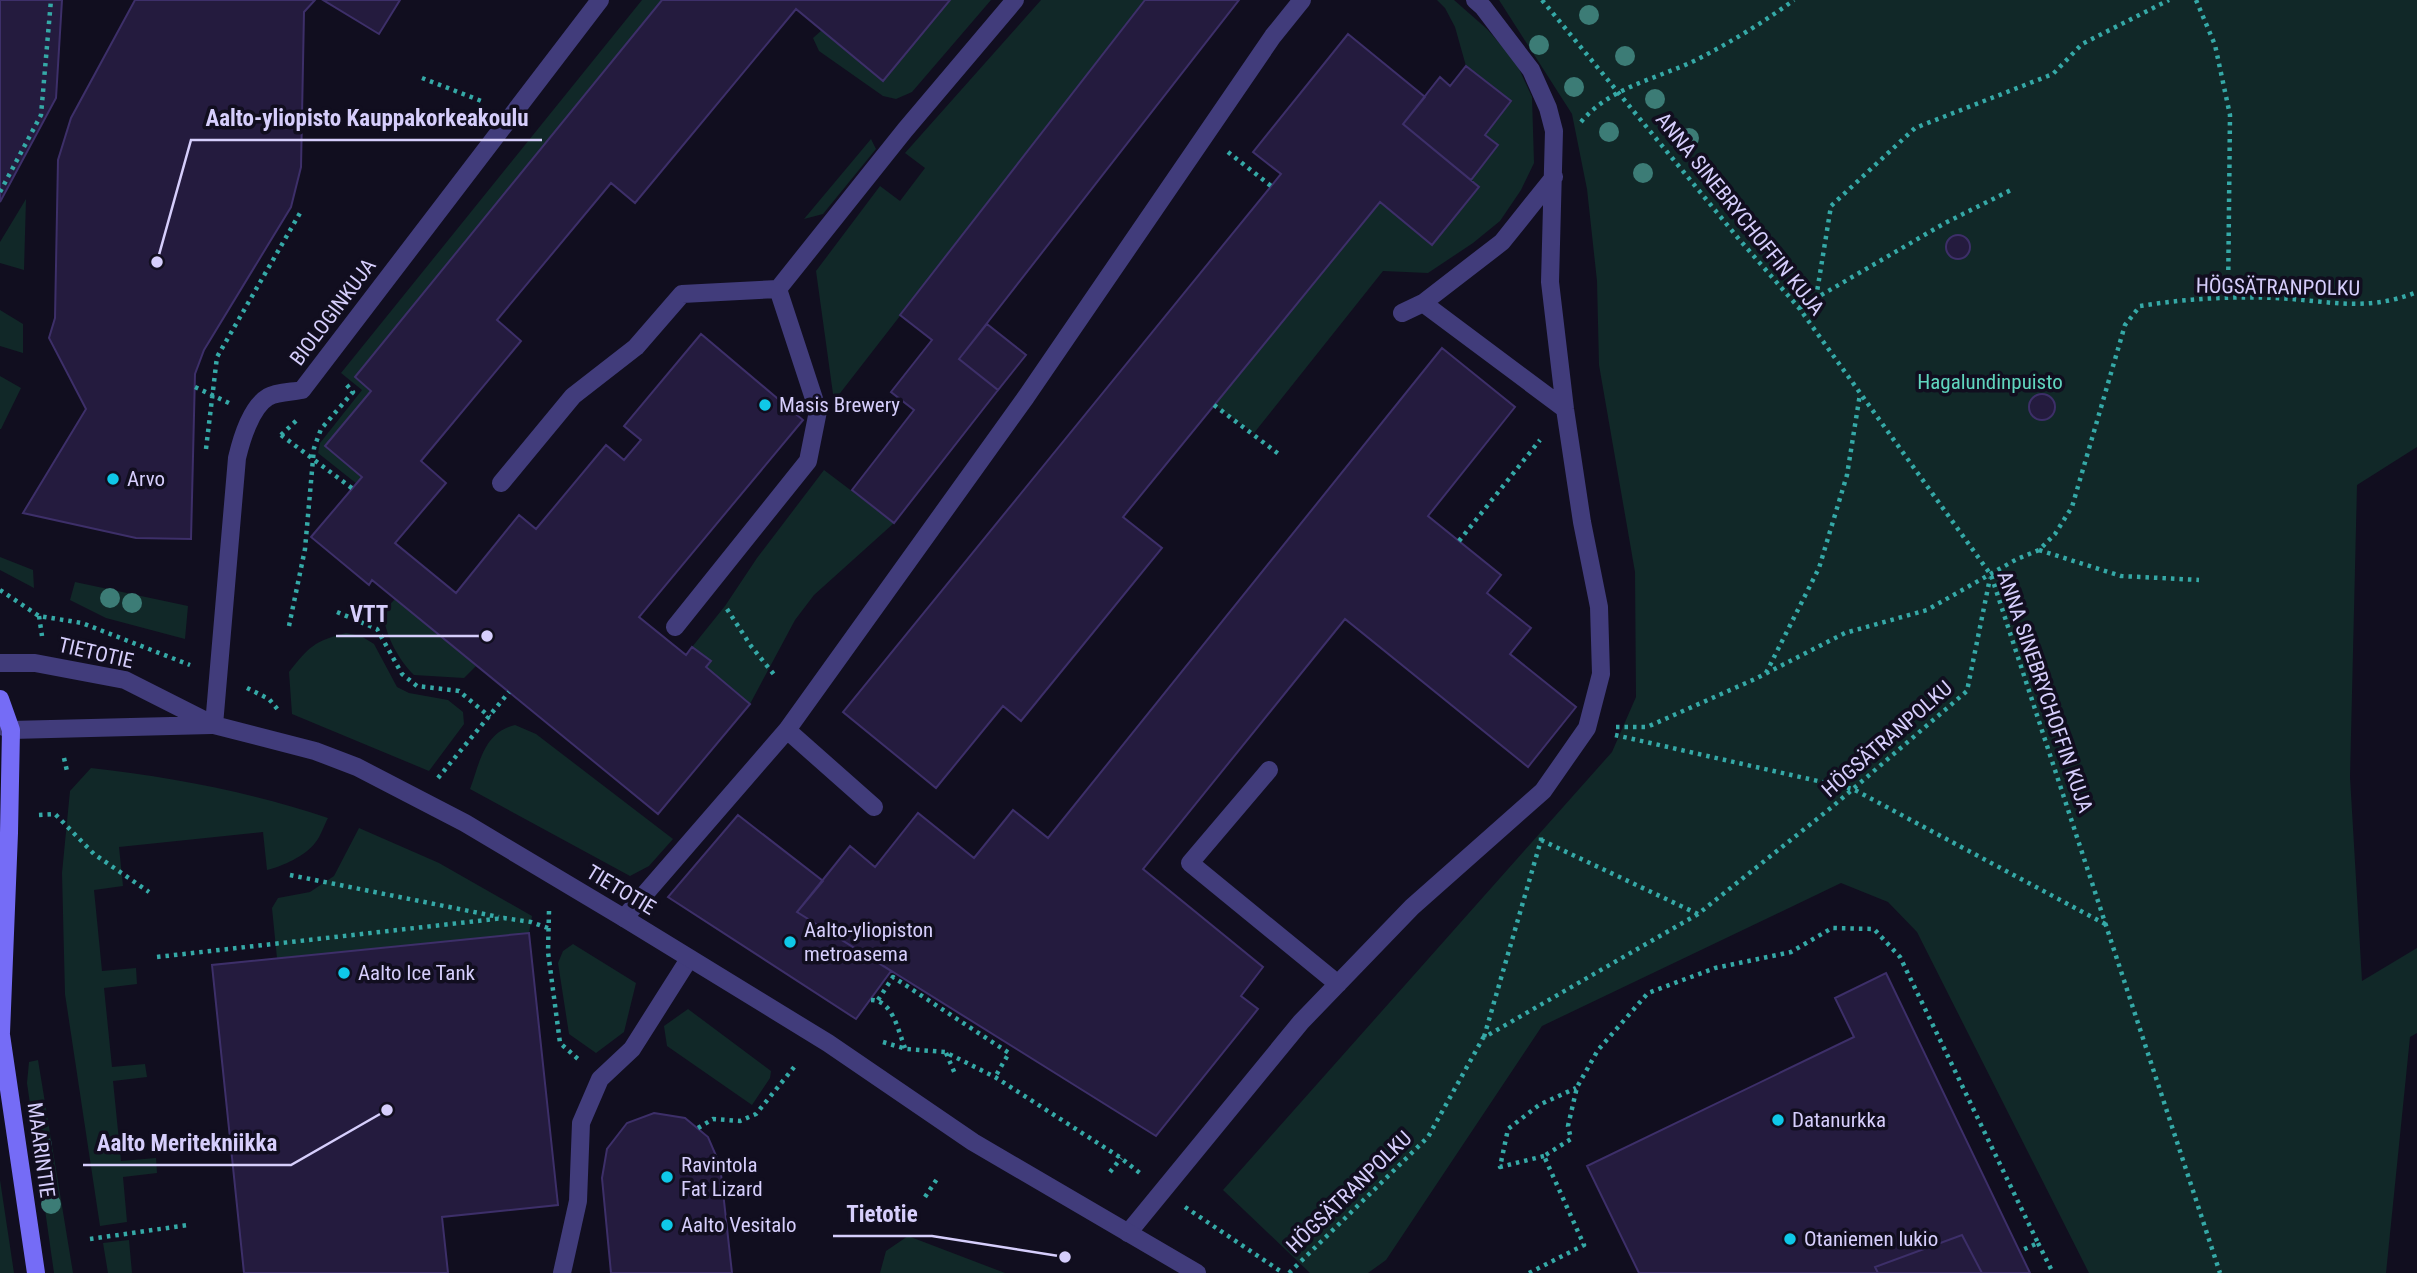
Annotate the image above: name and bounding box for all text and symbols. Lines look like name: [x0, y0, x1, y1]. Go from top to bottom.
callout: Aalto-yliopisto Kauppakorkeakoulu: [191, 96, 542, 140]
text: Aalto-yliopisto Kauppakorkeakoulu: [205, 105, 529, 132]
street label: ANNA SINEBRYCHOFFIN KUJA: [1651, 108, 1829, 320]
street label: BIOLOGINKUJA: [285, 254, 381, 370]
street label: HÖGSÄTRANPOLKU: [2196, 274, 2360, 300]
park label: Hagalundinpuisto: [1917, 370, 2063, 394]
place label: Masis Brewery: [779, 393, 900, 417]
marker: Masis Brewery: [757, 397, 773, 413]
place label: Arvo: [127, 467, 165, 491]
marker: Arvo: [105, 471, 121, 487]
street label: ANNA SINEBRYCHOFFIN KUJA: [1992, 568, 2098, 816]
callout: VTT: [336, 592, 402, 636]
text: VTT: [350, 601, 388, 628]
street label: TIETOTIE: [56, 633, 136, 673]
street label: HÖGSÄTRANPOLKU: [1817, 676, 1957, 802]
street label: TIETOTIE: [582, 860, 660, 920]
place label: Aalto-yliopiston metroasema: [804, 918, 933, 966]
marker: Aalto-yliopiston metroasema: [782, 934, 798, 950]
place label: Aalto Ice Tank: [358, 961, 476, 985]
marker: Aalto Ice Tank: [336, 965, 352, 981]
street label: MAARINTIE: [22, 1101, 60, 1199]
place label: Datanurkka: [1792, 1108, 1886, 1132]
marker: Datanurkka: [1770, 1112, 1786, 1128]
callout: Aalto Meritekniikka: [83, 1121, 291, 1165]
street label: HÖGSÄTRANPOLKU: [1282, 1126, 1416, 1258]
text: Aalto Meritekniikka: [97, 1130, 277, 1157]
place label: Ravintola Fat Lizard: [681, 1153, 763, 1201]
marker: Ravintola Fat Lizard: [659, 1169, 675, 1185]
callout: Tietotie: [833, 1192, 932, 1236]
text: Tietotie: [846, 1201, 918, 1228]
place label: Aalto Vesitalo: [681, 1213, 797, 1237]
marker: Aalto Vesitalo: [659, 1217, 675, 1233]
place label: Otaniemen lukio: [1804, 1227, 1938, 1251]
marker: Otaniemen lukio: [1782, 1231, 1798, 1247]

